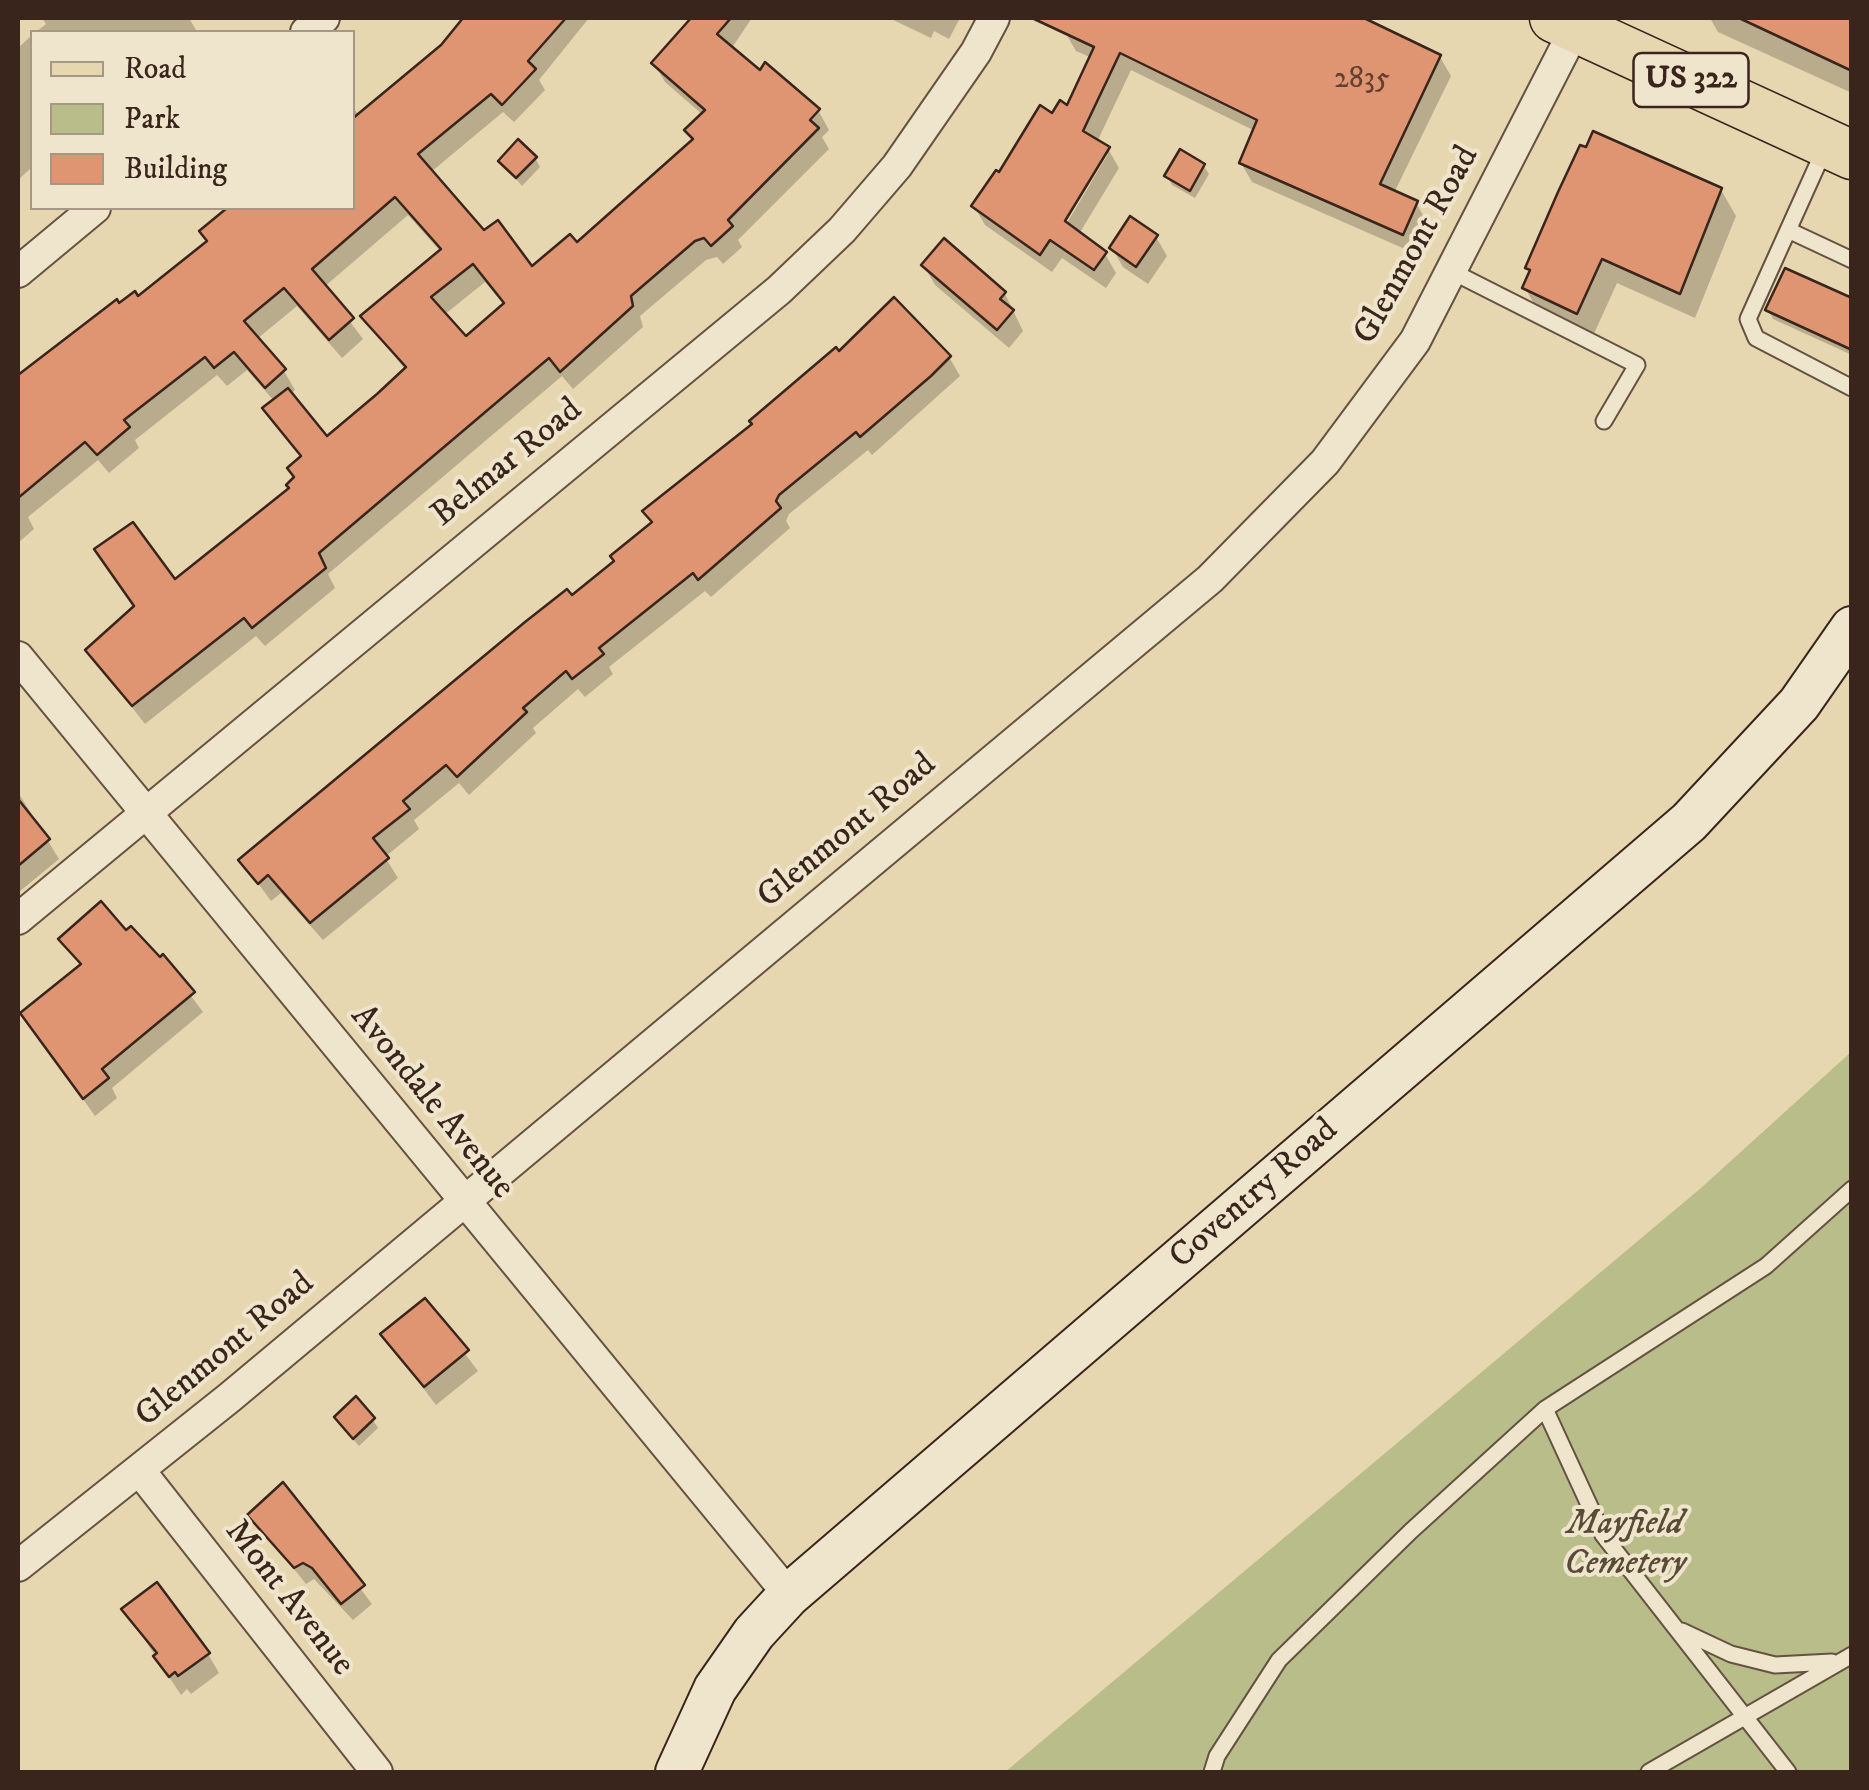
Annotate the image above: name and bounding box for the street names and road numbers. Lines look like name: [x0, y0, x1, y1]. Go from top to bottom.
road number: US 322: [1634, 53, 1748, 107]
street label: Glenmont Road: [1346, 140, 1490, 352]
street label: Belmar Road: [424, 391, 592, 537]
street label: Glenmont Road: [750, 745, 946, 919]
street label: Avondale Avenue: [340, 997, 522, 1209]
street label: Coventry Road: [1162, 1111, 1348, 1279]
street label: Glenmont Road: [128, 1264, 324, 1438]
street label: Mont Avenue: [214, 1513, 362, 1685]

